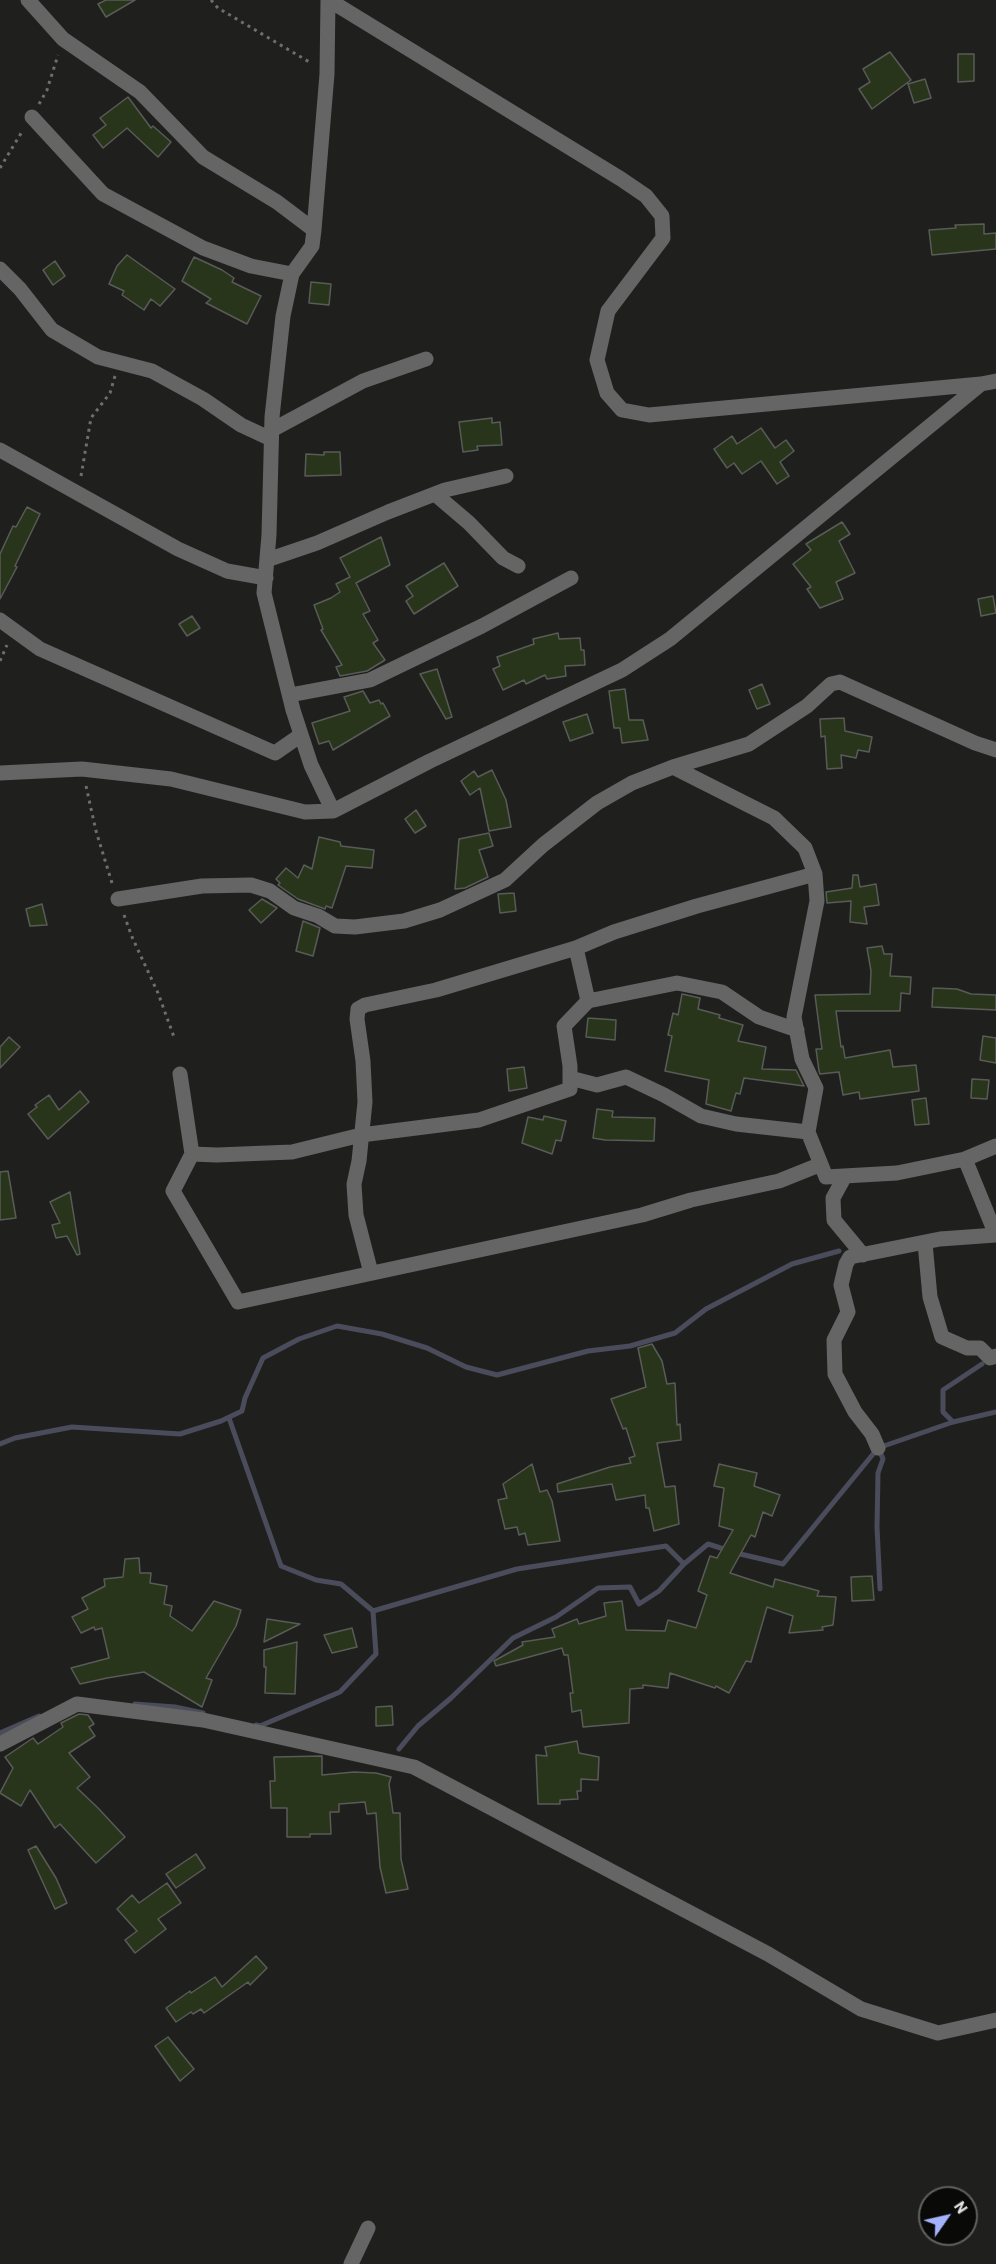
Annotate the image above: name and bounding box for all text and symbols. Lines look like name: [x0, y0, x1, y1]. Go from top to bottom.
north arrow: [918, 2186, 978, 2246]
text: N: [951, 2197, 973, 2216]

